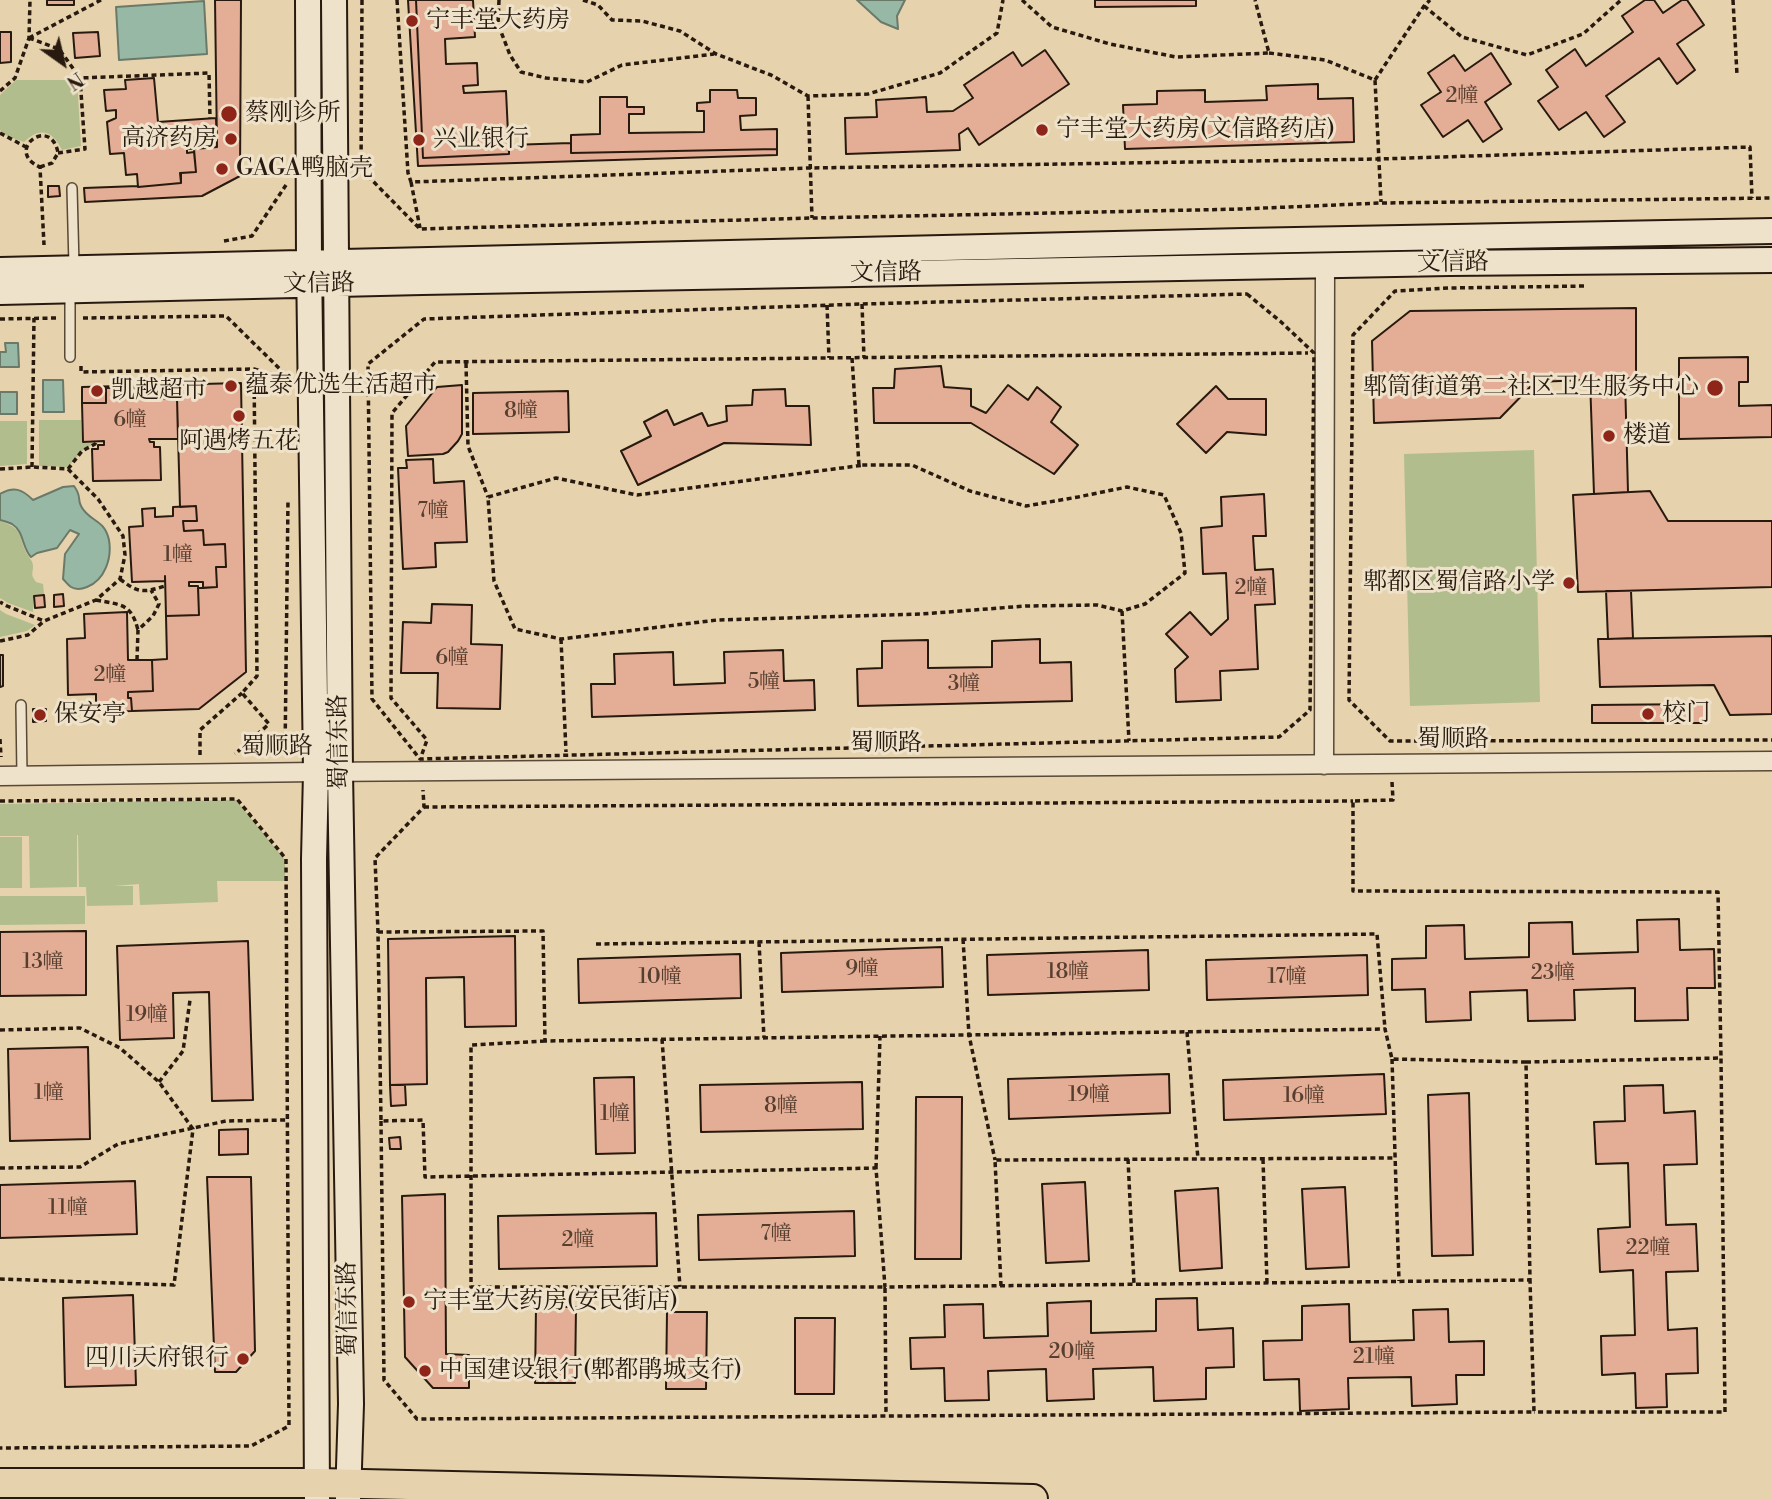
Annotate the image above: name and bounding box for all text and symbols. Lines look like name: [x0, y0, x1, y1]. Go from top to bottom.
place label: 宁丰堂大药房: [426, 7, 570, 35]
marker: 宁丰堂大药房: [404, 13, 420, 29]
north arrow: [28, 28, 98, 98]
text: N: [62, 66, 88, 95]
house number: 2幢: [1446, 84, 1478, 110]
place label: 蔡刚诊所: [245, 100, 341, 128]
marker: 蔡刚诊所: [219, 104, 239, 124]
place label: 宁丰堂大药房(文信路药店): [1056, 116, 1335, 144]
marker: 宁丰堂大药房(文信路药店): [1034, 122, 1050, 138]
place label: 高济药房: [121, 125, 217, 153]
place label: 兴业银行: [433, 126, 529, 154]
marker: 高济药房: [223, 131, 239, 147]
marker: 兴业银行: [411, 132, 427, 148]
place label: GAGA鸭脑壳: [236, 155, 373, 183]
marker: GAGA鸭脑壳: [214, 161, 230, 177]
street label: 文信路: [1417, 249, 1489, 279]
street label: 文信路: [850, 259, 922, 289]
street label: 文信路: [283, 270, 355, 300]
place label: 蕴泰优选生活超市: [245, 372, 437, 400]
place label: 郫筒街道第二社区卫生服务中心: [1363, 374, 1699, 402]
place label: 凯越超市: [111, 377, 207, 405]
marker: 蕴泰优选生活超市: [223, 378, 239, 394]
marker: 郫筒街道第二社区卫生服务中心: [1705, 378, 1725, 398]
marker: 凯越超市: [89, 383, 105, 399]
house number: 8幢: [504, 399, 538, 425]
house number: 6幢: [113, 408, 147, 434]
marker: 阿遇烤五花: [231, 408, 247, 424]
place label: 楼道: [1623, 422, 1671, 450]
place label: 阿遇烤五花: [179, 428, 299, 456]
marker: 楼道: [1601, 428, 1617, 444]
house number: 7幢: [417, 499, 449, 525]
house number: 1幢: [163, 543, 193, 569]
place label: 郫都区蜀信路小学: [1363, 569, 1555, 597]
marker: 郫都区蜀信路小学: [1561, 575, 1577, 591]
house number: 2幢: [1235, 576, 1267, 602]
house number: 6幢: [435, 646, 469, 672]
house number: 2幢: [94, 663, 126, 689]
house number: 5幢: [748, 670, 780, 696]
house number: 3幢: [948, 672, 980, 698]
street label: 蜀信东路: [325, 694, 355, 790]
place label: 校门: [1662, 700, 1710, 728]
place label: 保安亭: [54, 701, 126, 729]
marker: 校门: [1640, 706, 1656, 722]
marker: 保安亭: [32, 707, 48, 723]
street label: 蜀顺路: [1417, 726, 1489, 754]
street label: 蜀顺路: [850, 730, 922, 758]
street label: 蜀顺路: [241, 733, 313, 763]
house number: 13幢: [22, 950, 64, 976]
house number: 9幢: [845, 957, 879, 983]
house number: 18幢: [1047, 960, 1089, 986]
house number: 23幢: [1531, 961, 1575, 987]
house number: 10幢: [638, 965, 682, 991]
house number: 17幢: [1267, 965, 1307, 991]
house number: 19幢: [126, 1003, 168, 1029]
house number: 1幢: [34, 1081, 64, 1107]
house number: 19幢: [1068, 1083, 1110, 1109]
house number: 16幢: [1283, 1084, 1325, 1110]
house number: 8幢: [764, 1094, 798, 1120]
house number: 1幢: [600, 1102, 630, 1128]
house number: 11幢: [48, 1196, 88, 1222]
house number: 7幢: [760, 1222, 792, 1248]
house number: 2幢: [562, 1228, 594, 1254]
house number: 22幢: [1626, 1236, 1670, 1262]
street label: 蜀信东路: [334, 1261, 364, 1357]
place label: 宁丰堂大药房(安民街店): [423, 1288, 678, 1316]
marker: 宁丰堂大药房(安民街店): [401, 1294, 417, 1310]
house number: 20幢: [1049, 1340, 1095, 1366]
place label: 四川天府银行: [85, 1345, 229, 1373]
house number: 21幢: [1353, 1345, 1395, 1371]
marker: 四川天府银行: [235, 1351, 251, 1367]
place label: 中国建设银行(郫都鹃城支行): [439, 1357, 742, 1385]
marker: 中国建设银行(郫都鹃城支行): [417, 1363, 433, 1379]

